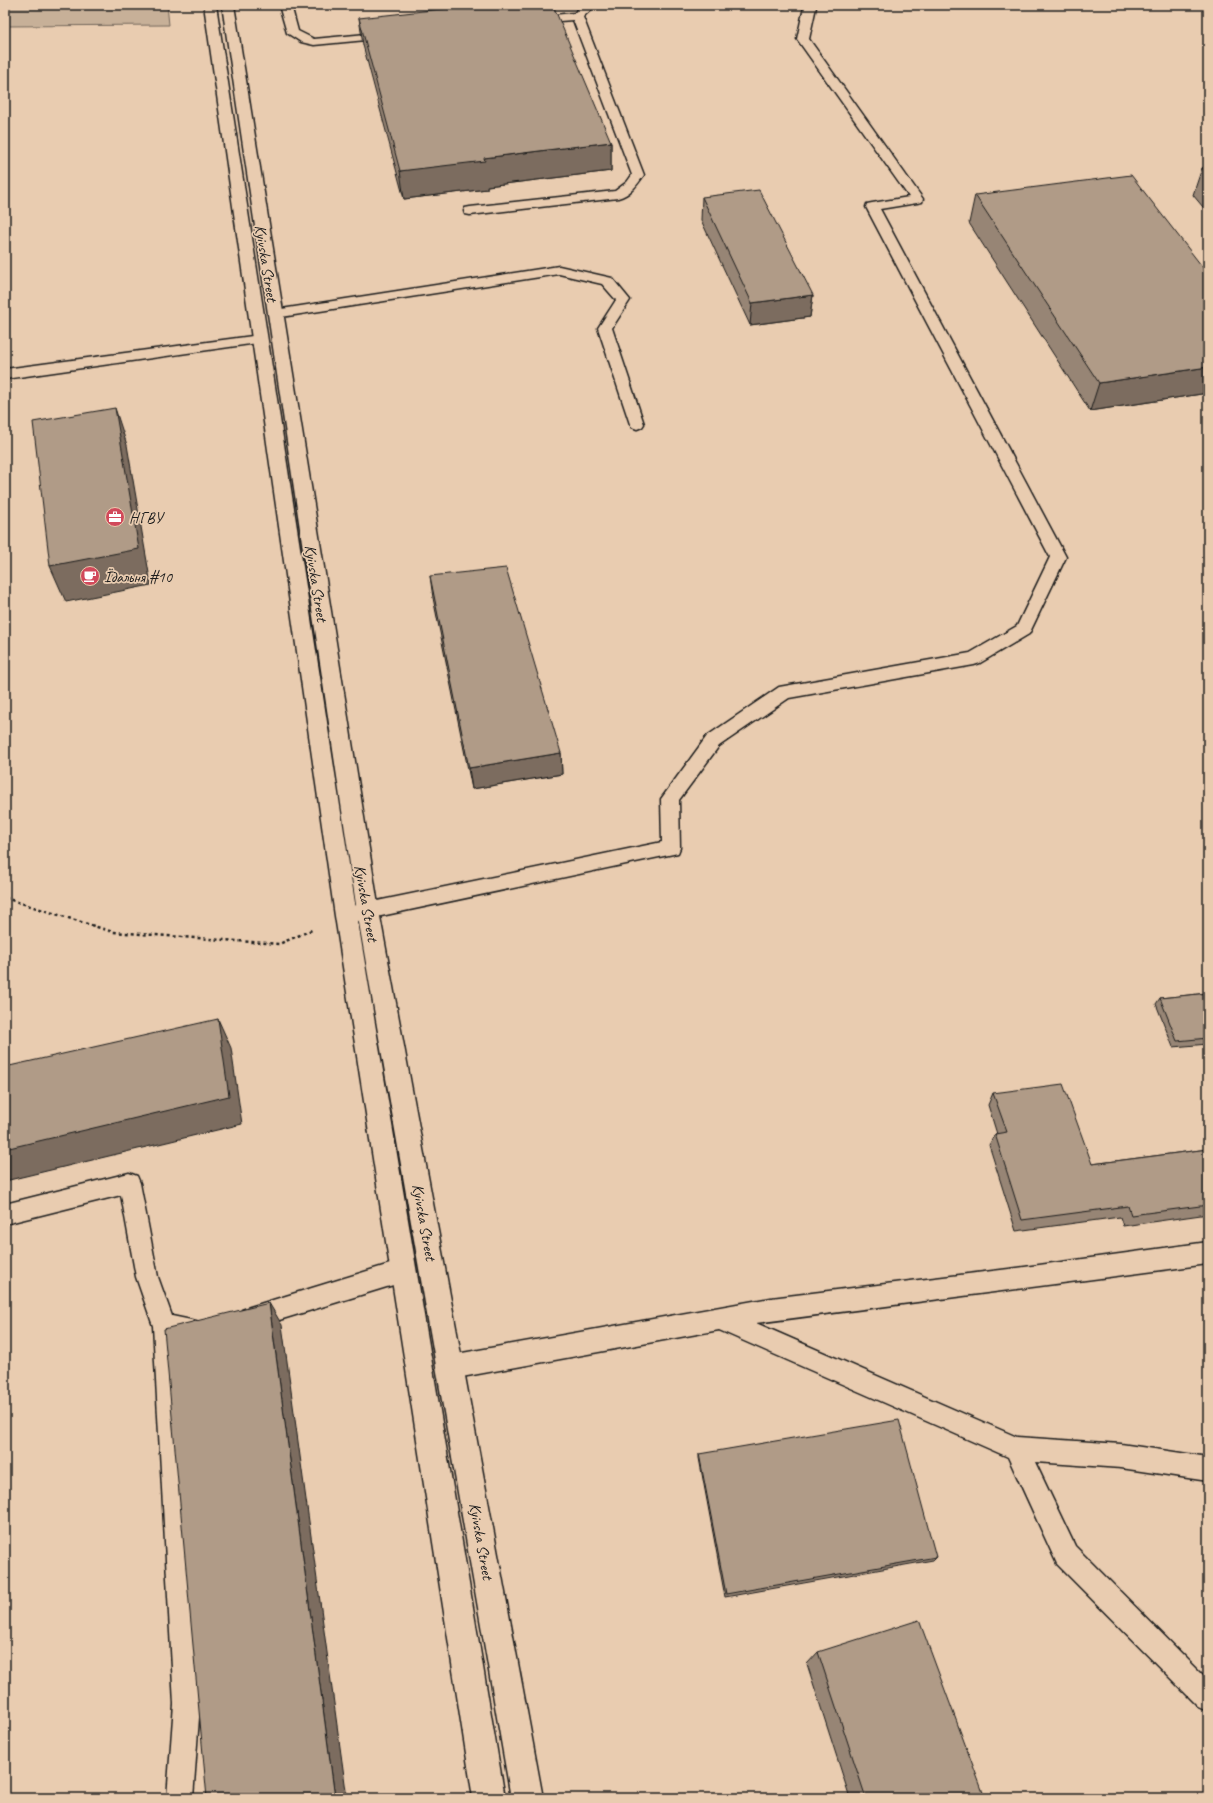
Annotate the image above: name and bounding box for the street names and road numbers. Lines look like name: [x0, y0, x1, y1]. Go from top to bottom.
street label: Kyivska Street: [250, 223, 282, 305]
street label: Kyivska Street: [300, 543, 332, 625]
street label: Kyivska Street: [349, 863, 383, 945]
street label: Kyivska Street: [407, 1182, 441, 1264]
street label: Kyivska Street: [464, 1501, 498, 1583]

